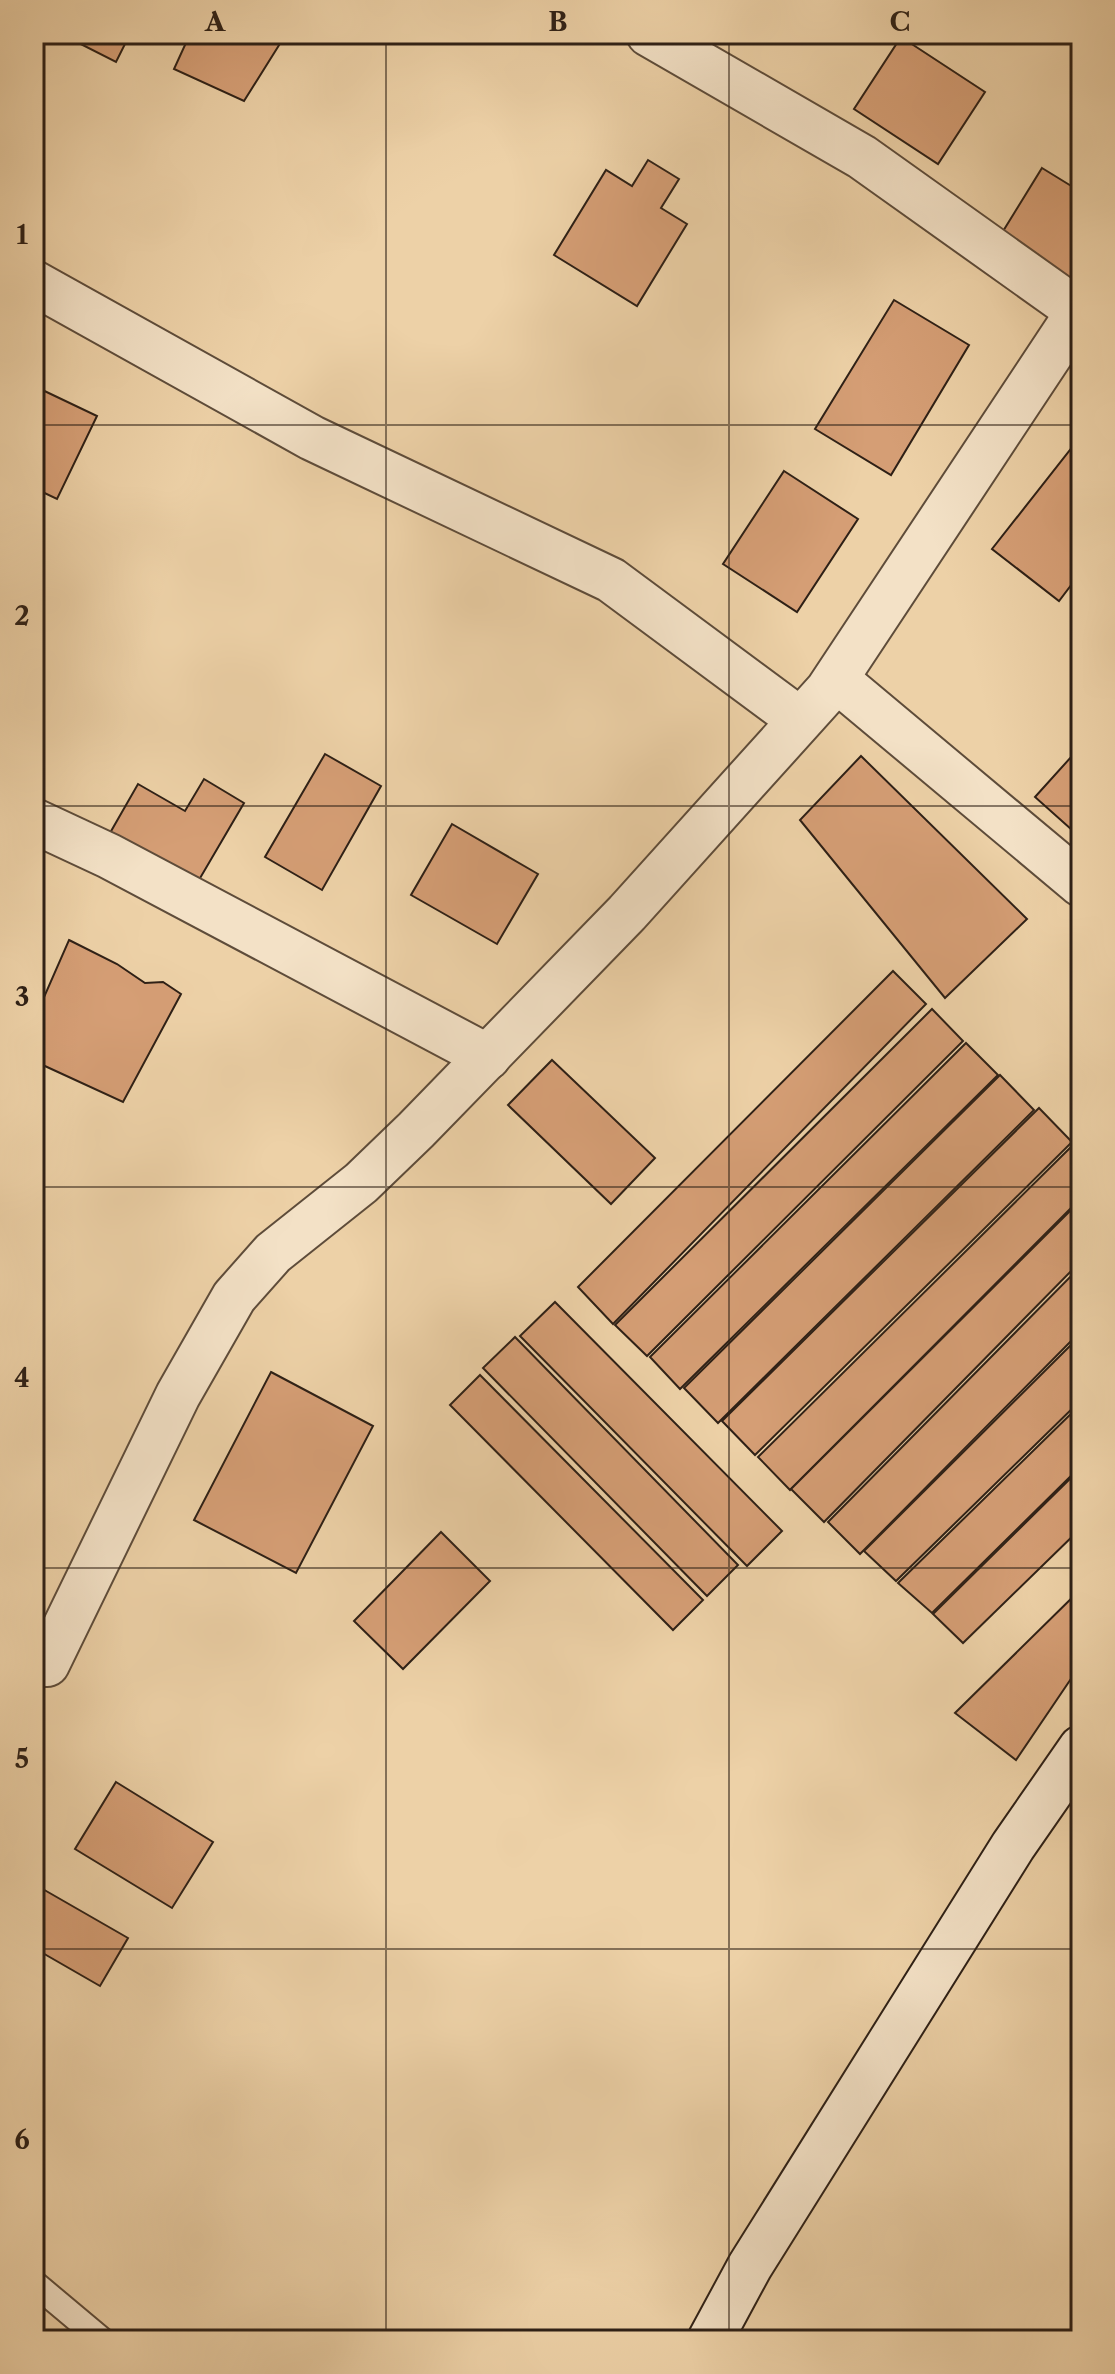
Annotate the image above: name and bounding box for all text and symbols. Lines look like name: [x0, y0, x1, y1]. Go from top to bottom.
text: A: [204, 6, 226, 38]
text: B: [548, 6, 568, 38]
text: C: [890, 6, 910, 38]
text: 1: [16, 219, 28, 251]
text: 2: [14, 600, 30, 632]
text: 3: [15, 981, 29, 1013]
text: 4: [14, 1362, 30, 1394]
text: 5: [15, 1743, 29, 1775]
text: 6: [14, 2124, 30, 2156]

